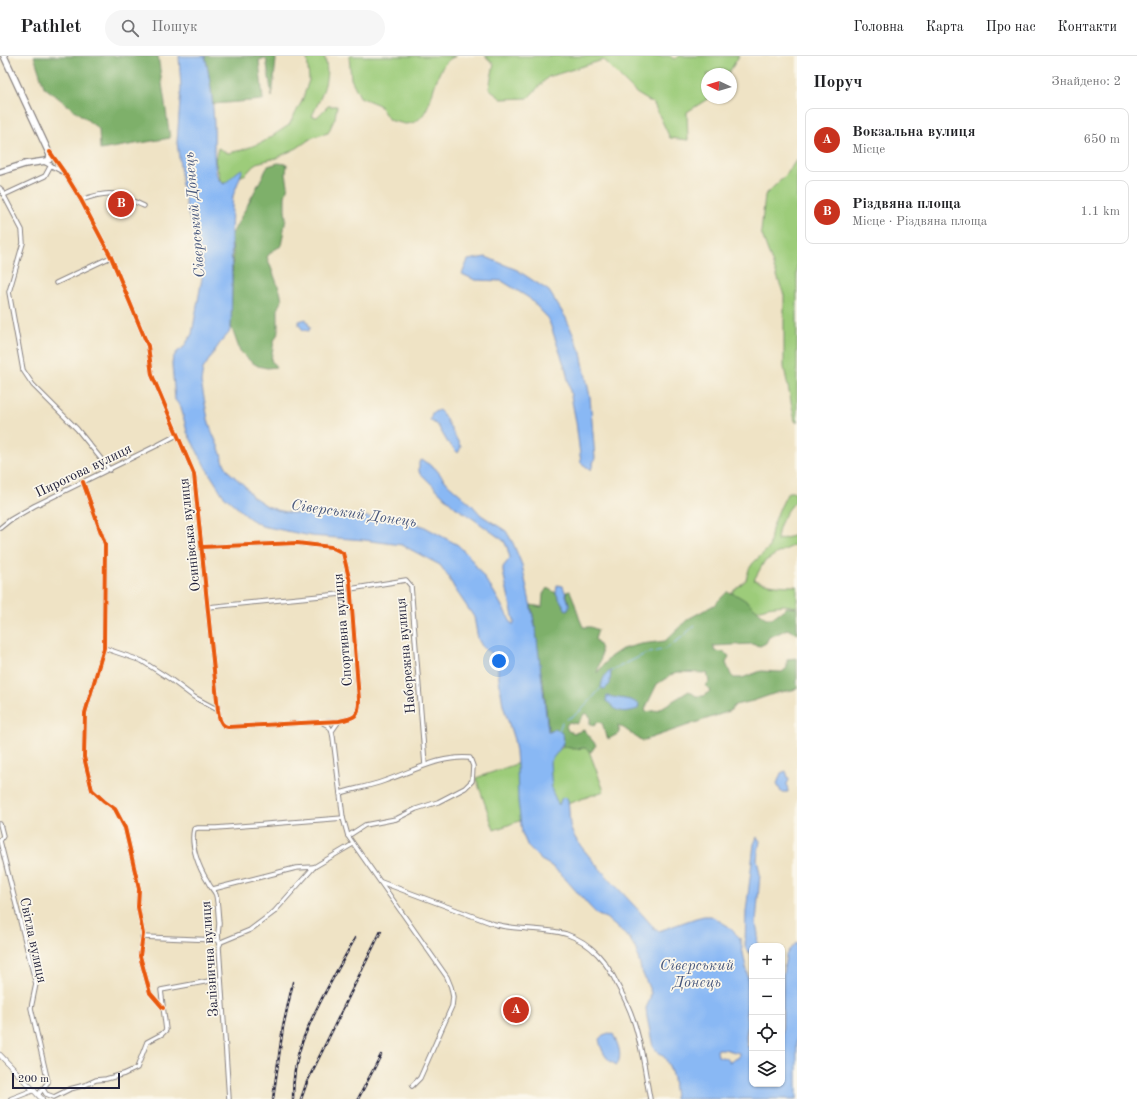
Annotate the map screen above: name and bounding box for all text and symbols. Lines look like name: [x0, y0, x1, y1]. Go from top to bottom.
search box: [105, 10, 385, 46]
icon: search: [119, 17, 141, 39]
text: Pathlet: [20, 18, 81, 37]
text: Пошук: [151, 20, 198, 35]
text: Головна: [853, 20, 904, 34]
text: Карта: [926, 20, 964, 34]
text: Про нас: [986, 20, 1036, 34]
text: Контакти: [1058, 20, 1117, 34]
north arrow: [701, 68, 737, 104]
text: Поруч: [813, 74, 862, 91]
text: Знайдено: 2: [1052, 75, 1121, 88]
text: Вокзальна вулиця: [852, 125, 975, 140]
text: A: [822, 133, 832, 146]
text: 650 m: [1083, 133, 1120, 146]
text: Місце: [852, 143, 885, 156]
water label: Сіверський Донець: [182, 151, 208, 279]
pin: B: [108, 189, 134, 219]
text: Різдвяна площа: [852, 197, 961, 212]
text: B: [822, 205, 832, 218]
text: 1.1 km: [1081, 205, 1120, 218]
text: Місце · Різдвяна площа: [852, 215, 987, 228]
street label: Пирогова вулиця: [33, 441, 134, 500]
street label: Осинівська вулиця: [177, 477, 203, 592]
water label: Сіверський Донець: [290, 498, 418, 531]
street label: Спортивна вулиця: [331, 573, 355, 687]
street label: Набережна вулиця: [394, 597, 418, 715]
your location: [489, 651, 509, 671]
street label: Світла вулиця: [17, 896, 49, 984]
street label: Залізнична вулиця: [199, 900, 221, 1017]
map controls: [749, 943, 785, 1087]
button: +: [749, 943, 785, 979]
water label: Сіверський Донець: [660, 959, 735, 991]
button: −: [749, 979, 785, 1015]
pin: A: [503, 995, 529, 1025]
button: locate: [749, 1015, 785, 1051]
button: layers: [749, 1051, 785, 1087]
scale bar: [12, 1071, 120, 1090]
text: 200 m: [18, 1074, 49, 1085]

